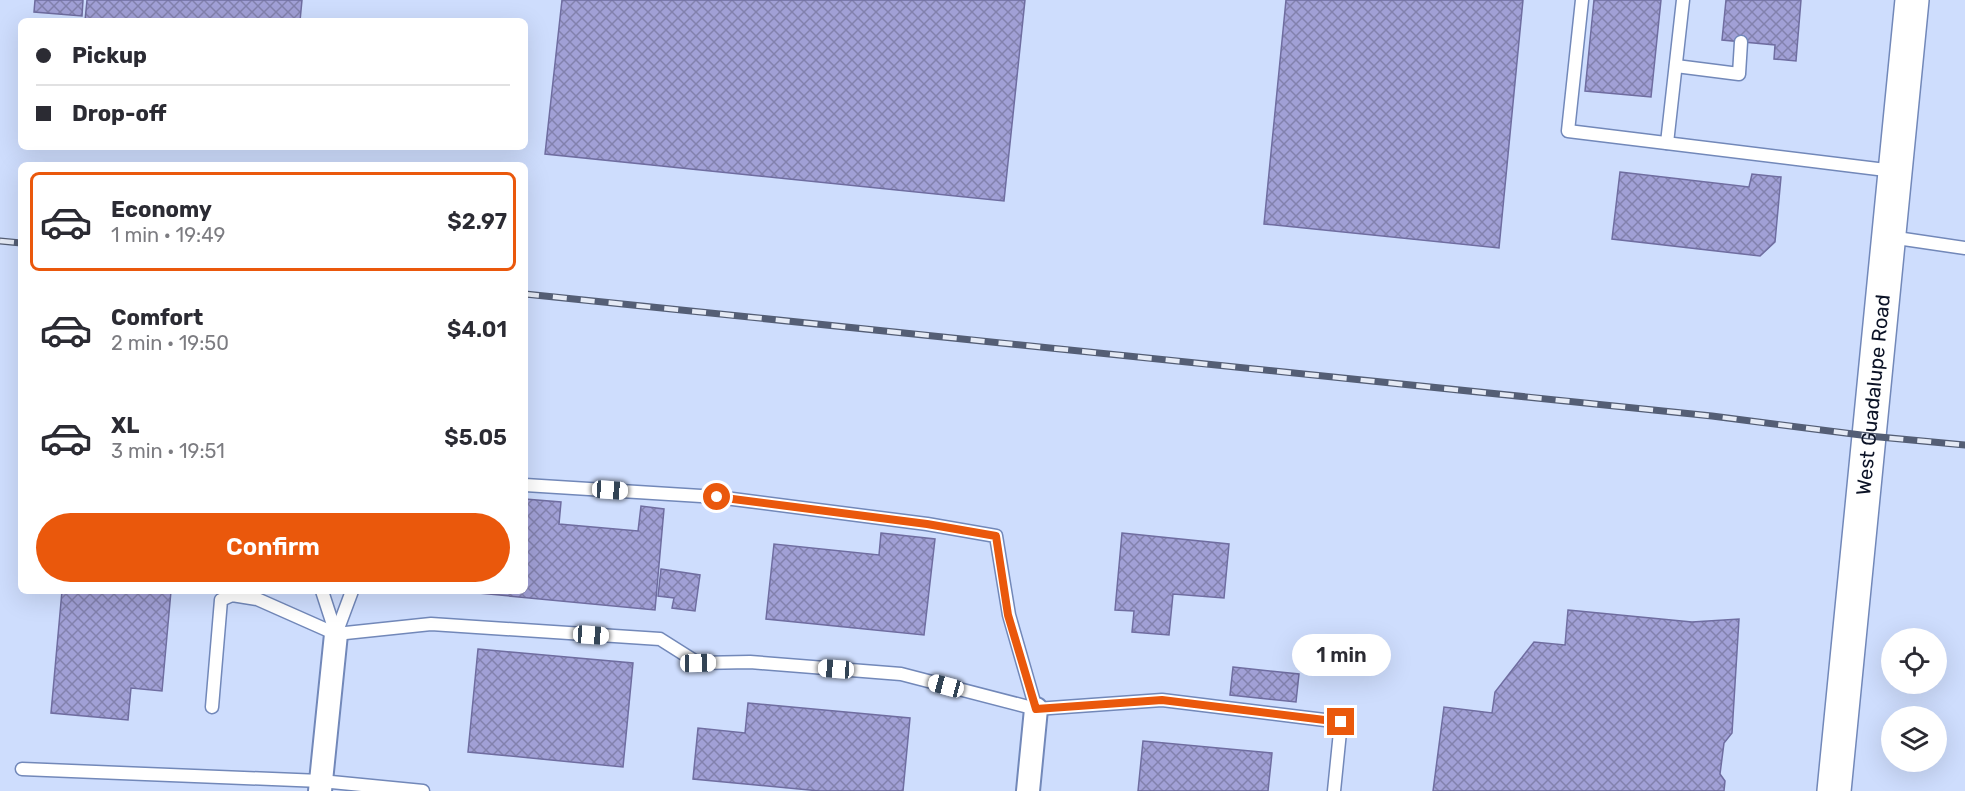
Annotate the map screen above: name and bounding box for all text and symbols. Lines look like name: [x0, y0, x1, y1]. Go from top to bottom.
text: Pickup: [72, 42, 147, 69]
text: Drop-off: [72, 100, 167, 127]
icon: car: [39, 195, 93, 249]
text: Economy: [111, 196, 212, 223]
text: $2.97: [447, 208, 507, 235]
text: 1 min · 19:49: [111, 223, 225, 247]
street label: West Guadalupe Road: [1851, 293, 1895, 497]
icon: car: [39, 303, 93, 357]
text: Comfort: [111, 304, 203, 331]
text: $4.01: [447, 316, 507, 343]
text: 2 min · 19:50: [111, 331, 229, 355]
icon: car: [39, 411, 93, 465]
text: XL: [111, 412, 139, 439]
text: $5.05: [444, 424, 507, 451]
text: 3 min · 19:51: [111, 439, 225, 463]
car: [591, 480, 629, 500]
route start: [703, 483, 730, 510]
button: Confirm: [36, 513, 510, 582]
car: [572, 625, 610, 645]
map controls: [1881, 628, 1947, 772]
button: locate: [1881, 628, 1947, 694]
callout: 1 min: [1292, 635, 1390, 677]
text: 1 min: [1316, 643, 1367, 667]
car: [680, 654, 716, 672]
car: [817, 659, 855, 679]
car: [926, 673, 966, 699]
button: layers: [1881, 706, 1947, 772]
route end: [1327, 708, 1354, 735]

